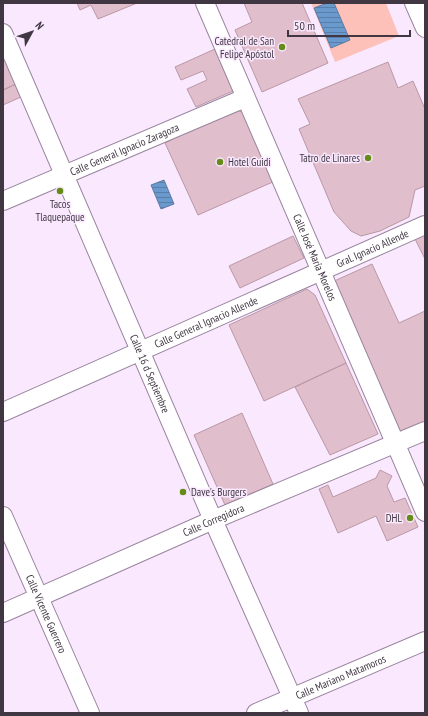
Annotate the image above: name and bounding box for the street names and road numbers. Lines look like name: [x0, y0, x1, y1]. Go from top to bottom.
street label: Calle General Ignacio Zaragoza: [68, 120, 181, 179]
street label: Calle José María Morelos: [290, 212, 340, 303]
street label: Gral. Ignacio Allende: [334, 226, 411, 270]
street label: Calle General Ignacio Allende: [152, 293, 260, 351]
street label: Calle 16 d Septiembre: [127, 332, 173, 416]
street label: Calle Corregidora: [181, 501, 246, 540]
street label: Calle Vicente Guerrero: [23, 572, 70, 656]
street label: Calle Mariano Matamoros: [293, 651, 388, 702]

